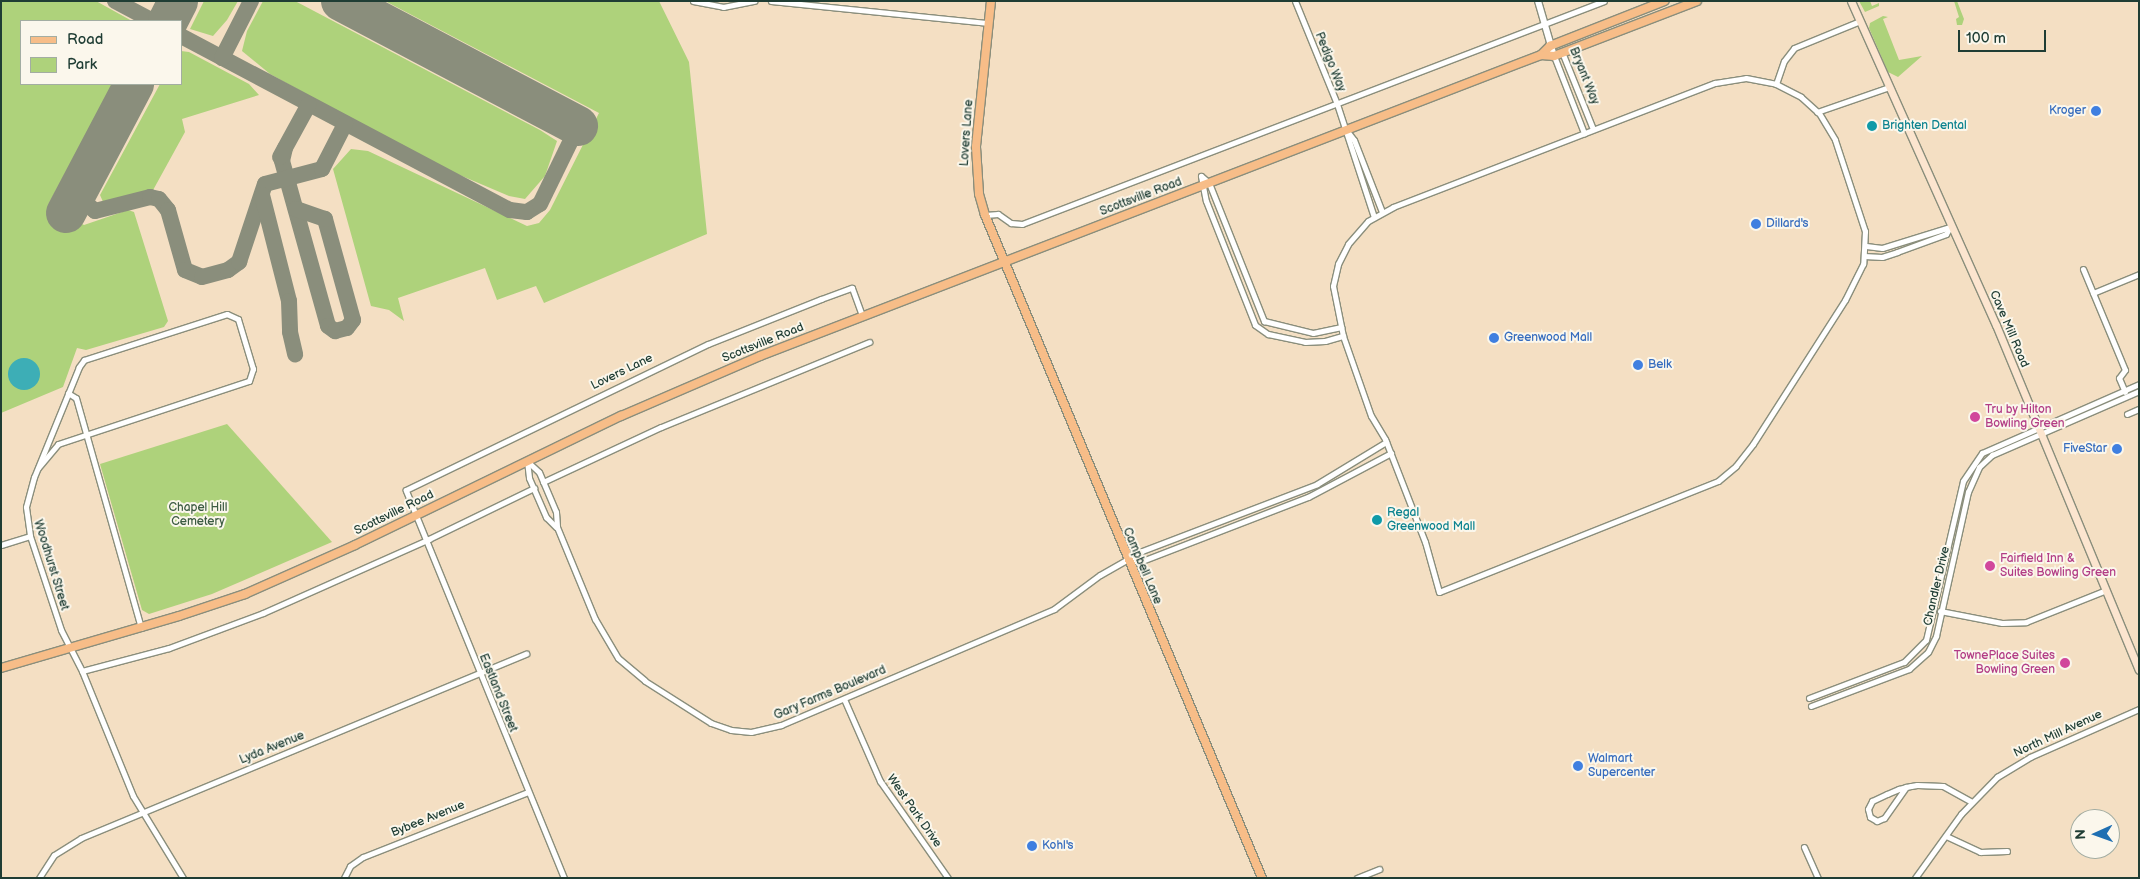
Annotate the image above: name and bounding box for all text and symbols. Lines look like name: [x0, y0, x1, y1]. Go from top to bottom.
legend: [20, 20, 182, 85]
scale bar: [1960, 20, 2048, 52]
text: 100 m: [1966, 29, 2006, 48]
text: Road: [67, 30, 103, 49]
street label: Pedigo Way: [1311, 30, 1349, 94]
street label: Bryant Way: [1566, 45, 1602, 107]
text: Park: [67, 55, 97, 74]
street label: Lovers Lane: [957, 99, 977, 167]
place label: Kroger: [2049, 104, 2086, 118]
marker: Kroger: [2090, 105, 2102, 117]
place label: Brighten Dental: [1882, 119, 1967, 133]
marker: Brighten Dental: [1866, 120, 1878, 132]
street label: Scottsville Road: [1098, 175, 1184, 219]
place label: Dillard's: [1766, 217, 1808, 231]
marker: Dillard's: [1750, 218, 1762, 230]
street label: Cave Mill Road: [1986, 288, 2032, 370]
street label: Scottsville Road: [720, 320, 806, 366]
place label: Greenwood Mall: [1504, 331, 1592, 345]
marker: Greenwood Mall: [1488, 332, 1500, 344]
street label: Lovers Lane: [589, 351, 655, 393]
place label: Belk: [1648, 358, 1672, 372]
marker: Belk: [1632, 359, 1644, 371]
place label: Tru by Hilton Bowling Green: [1985, 403, 2065, 431]
marker: Tru by Hilton Bowling Green: [1969, 411, 1981, 423]
place label: FiveStar: [2063, 442, 2107, 456]
marker: FiveStar: [2111, 443, 2123, 455]
street label: Scottsville Road: [352, 488, 436, 538]
park label: Chapel Hill Cemetery: [169, 501, 227, 529]
place label: Regal Greenwood Mall: [1387, 506, 1475, 534]
marker: Regal Greenwood Mall: [1371, 514, 1383, 526]
street label: Woodhurst Street: [30, 518, 72, 612]
street label: Campbell Lane: [1119, 525, 1165, 607]
street label: Chandler Drive: [1921, 545, 1953, 627]
place label: Fairfield Inn & Suites Bowling Green: [2000, 552, 2116, 580]
marker: Fairfield Inn & Suites Bowling Green: [1984, 560, 1996, 572]
place label: TownePlace Suites Bowling Green: [1954, 649, 2055, 677]
street label: Eastland Street: [476, 652, 520, 734]
marker: TownePlace Suites Bowling Green: [2059, 657, 2071, 669]
street label: Gary Farms Boulevard: [771, 663, 889, 723]
street label: North Mill Avenue: [2012, 707, 2104, 761]
street label: Lyda Avenue: [237, 728, 307, 768]
place label: Walmart Supercenter: [1588, 752, 1655, 780]
marker: Walmart Supercenter: [1572, 760, 1584, 772]
street label: West Park Drive: [884, 772, 944, 850]
street label: Bybee Avenue: [389, 798, 467, 840]
north arrow: [2070, 809, 2120, 859]
text: N: [2072, 829, 2089, 840]
place label: Kohl's: [1042, 839, 1074, 853]
marker: Kohl's: [1026, 840, 1038, 852]

